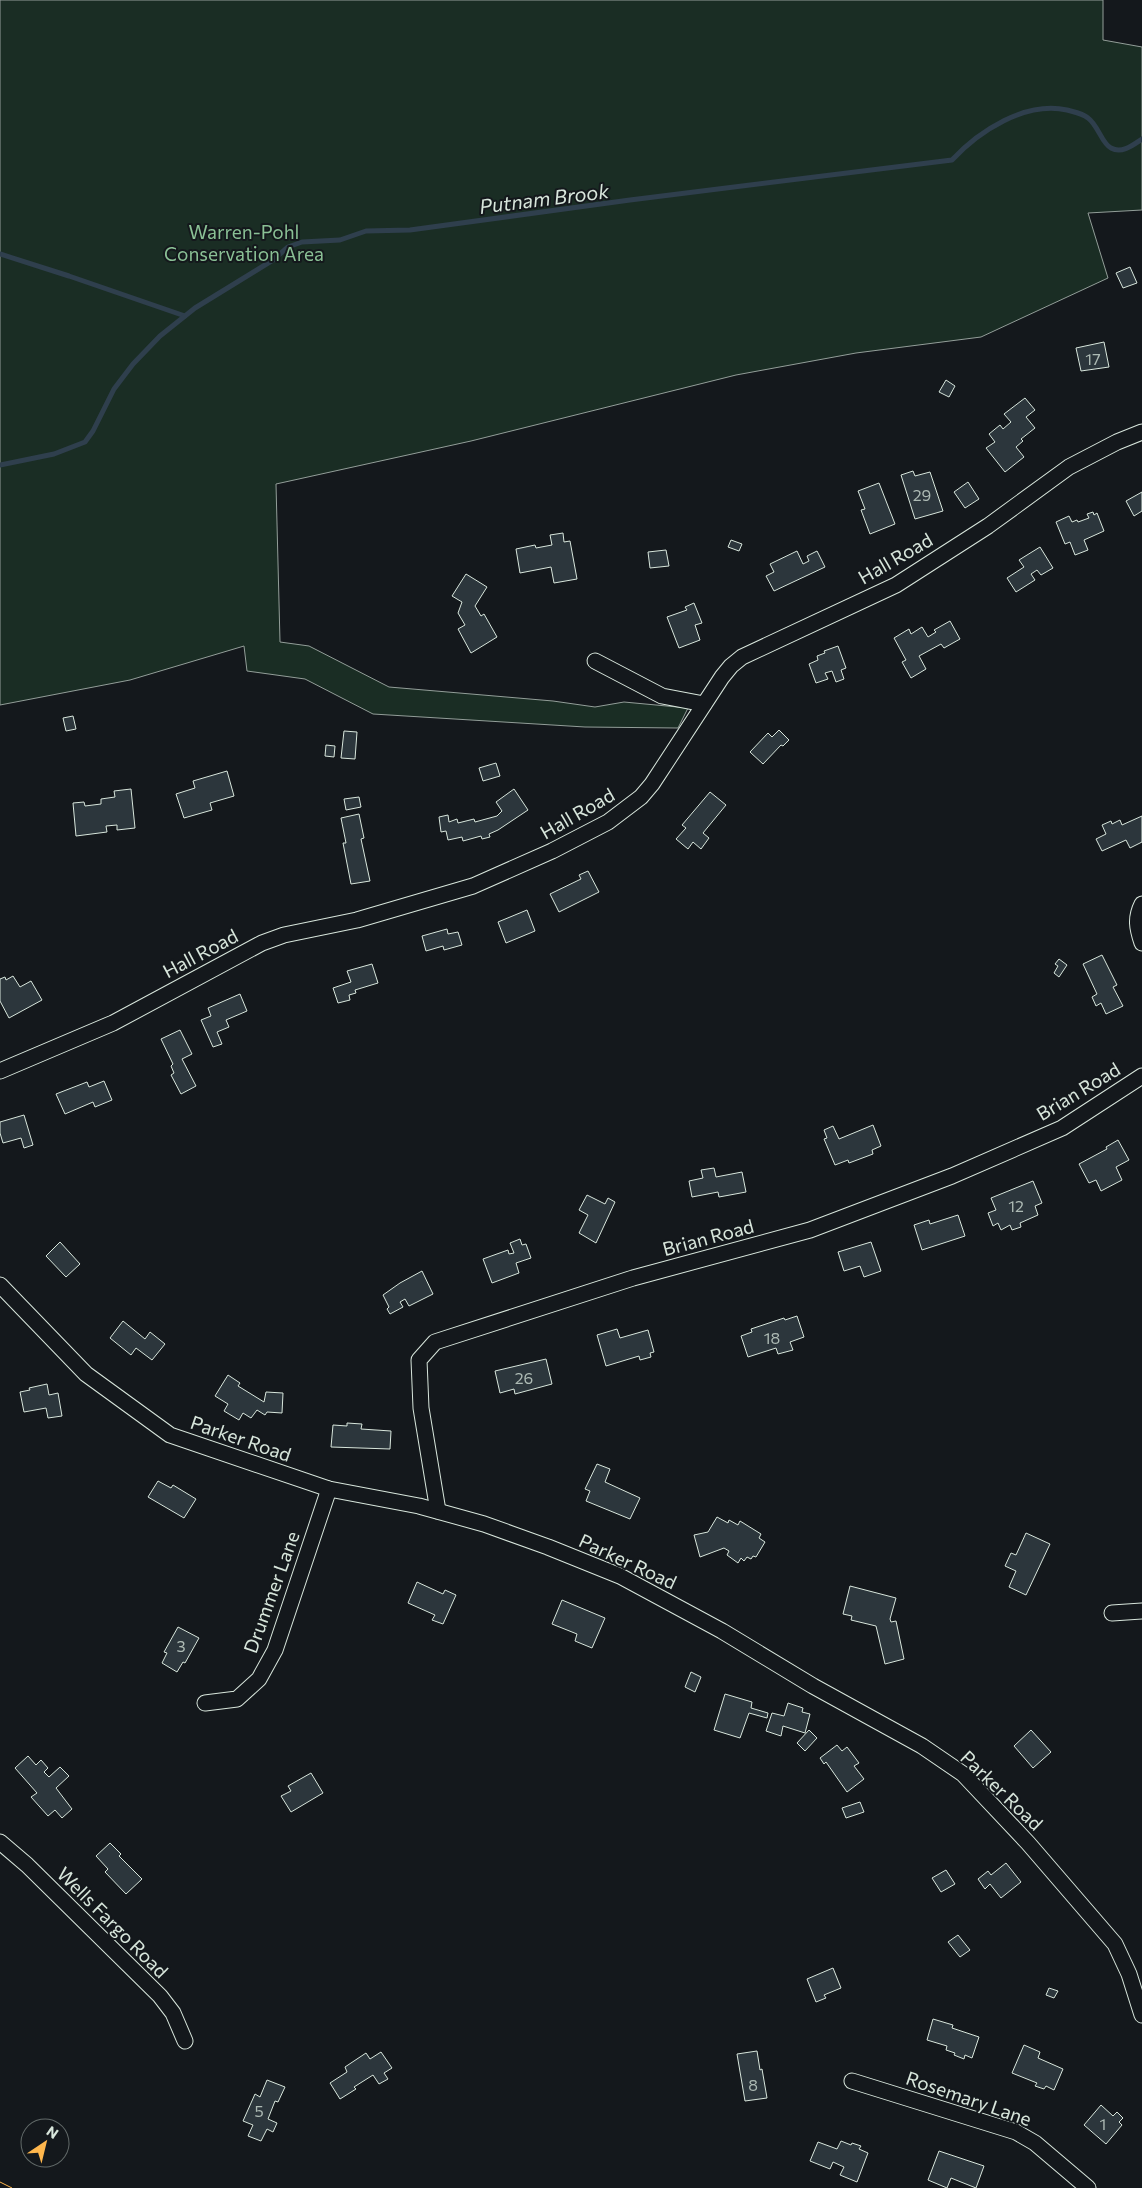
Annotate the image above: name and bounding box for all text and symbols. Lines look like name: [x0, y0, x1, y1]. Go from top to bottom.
water label: Putnam Brook: [478, 178, 611, 218]
park label: Warren-Pohl Conservation Area: [164, 220, 324, 265]
house number: 17: [1085, 349, 1101, 368]
house number: 29: [913, 485, 931, 504]
street label: Hall Road: [854, 528, 936, 588]
street label: Hall Road: [536, 783, 618, 843]
street label: Hall Road: [158, 924, 242, 982]
street label: Brian Road: [1032, 1057, 1124, 1125]
house number: 12: [1008, 1196, 1024, 1215]
street label: Brian Road: [660, 1214, 756, 1260]
house number: 18: [764, 1328, 780, 1347]
house number: 26: [515, 1368, 533, 1387]
street label: Parker Road: [188, 1410, 294, 1466]
street label: Drummer Lane: [238, 1528, 304, 1656]
street label: Parker Road: [576, 1528, 680, 1594]
house number: 3: [176, 1636, 186, 1655]
street label: Parker Road: [956, 1745, 1048, 1835]
street label: Wells Fargo Road: [53, 1862, 173, 1982]
street label: Rosemary Lane: [903, 2066, 1035, 2130]
house number: 8: [748, 2075, 758, 2094]
house number: 5: [254, 2101, 264, 2120]
house number: 1: [1100, 2114, 1106, 2133]
north arrow: [20, 2118, 70, 2168]
text: N: [44, 2122, 62, 2142]

